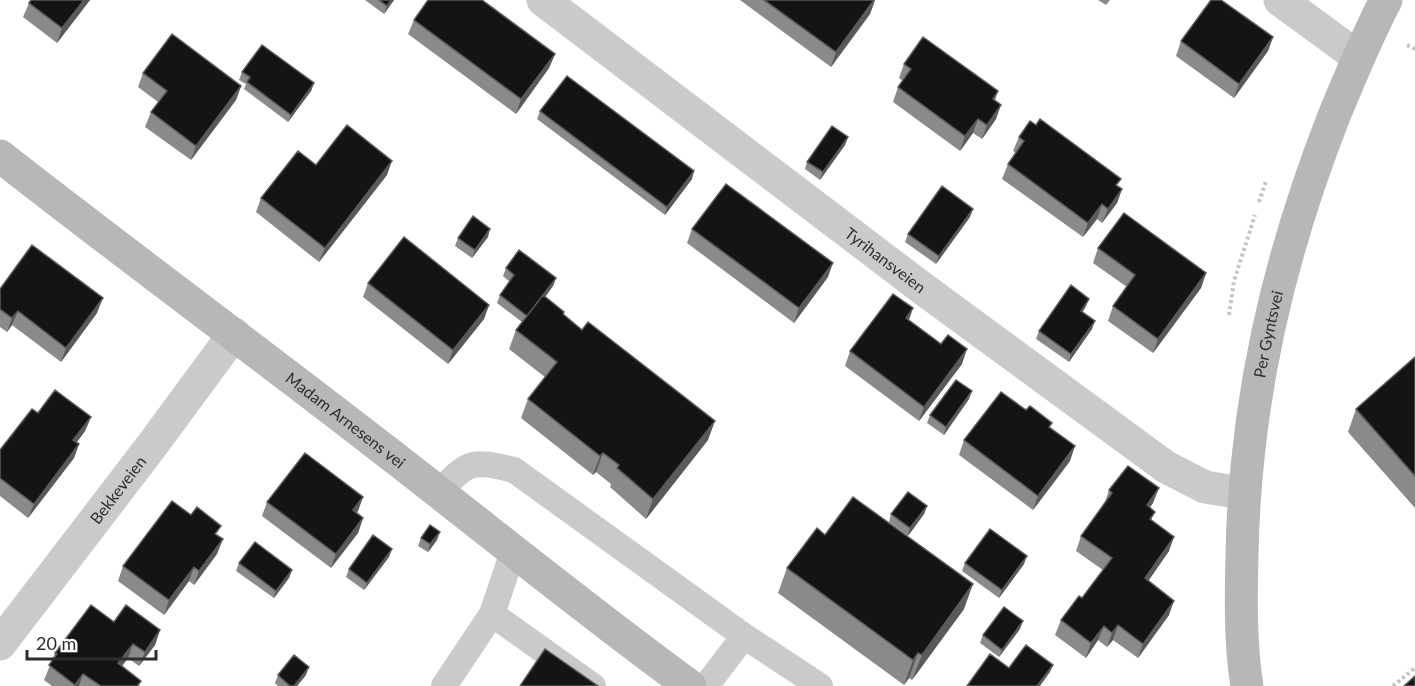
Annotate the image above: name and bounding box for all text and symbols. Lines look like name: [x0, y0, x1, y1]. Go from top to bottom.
street label: Tyrihansveien: [842, 223, 930, 296]
street label: Per Gyntsvei: [1249, 289, 1286, 379]
street label: Madam Arnesens vei: [282, 368, 409, 472]
street label: Bekkeveien: [85, 452, 149, 527]
scale bar: [27, 623, 156, 661]
text: 20 m: [36, 632, 76, 654]

